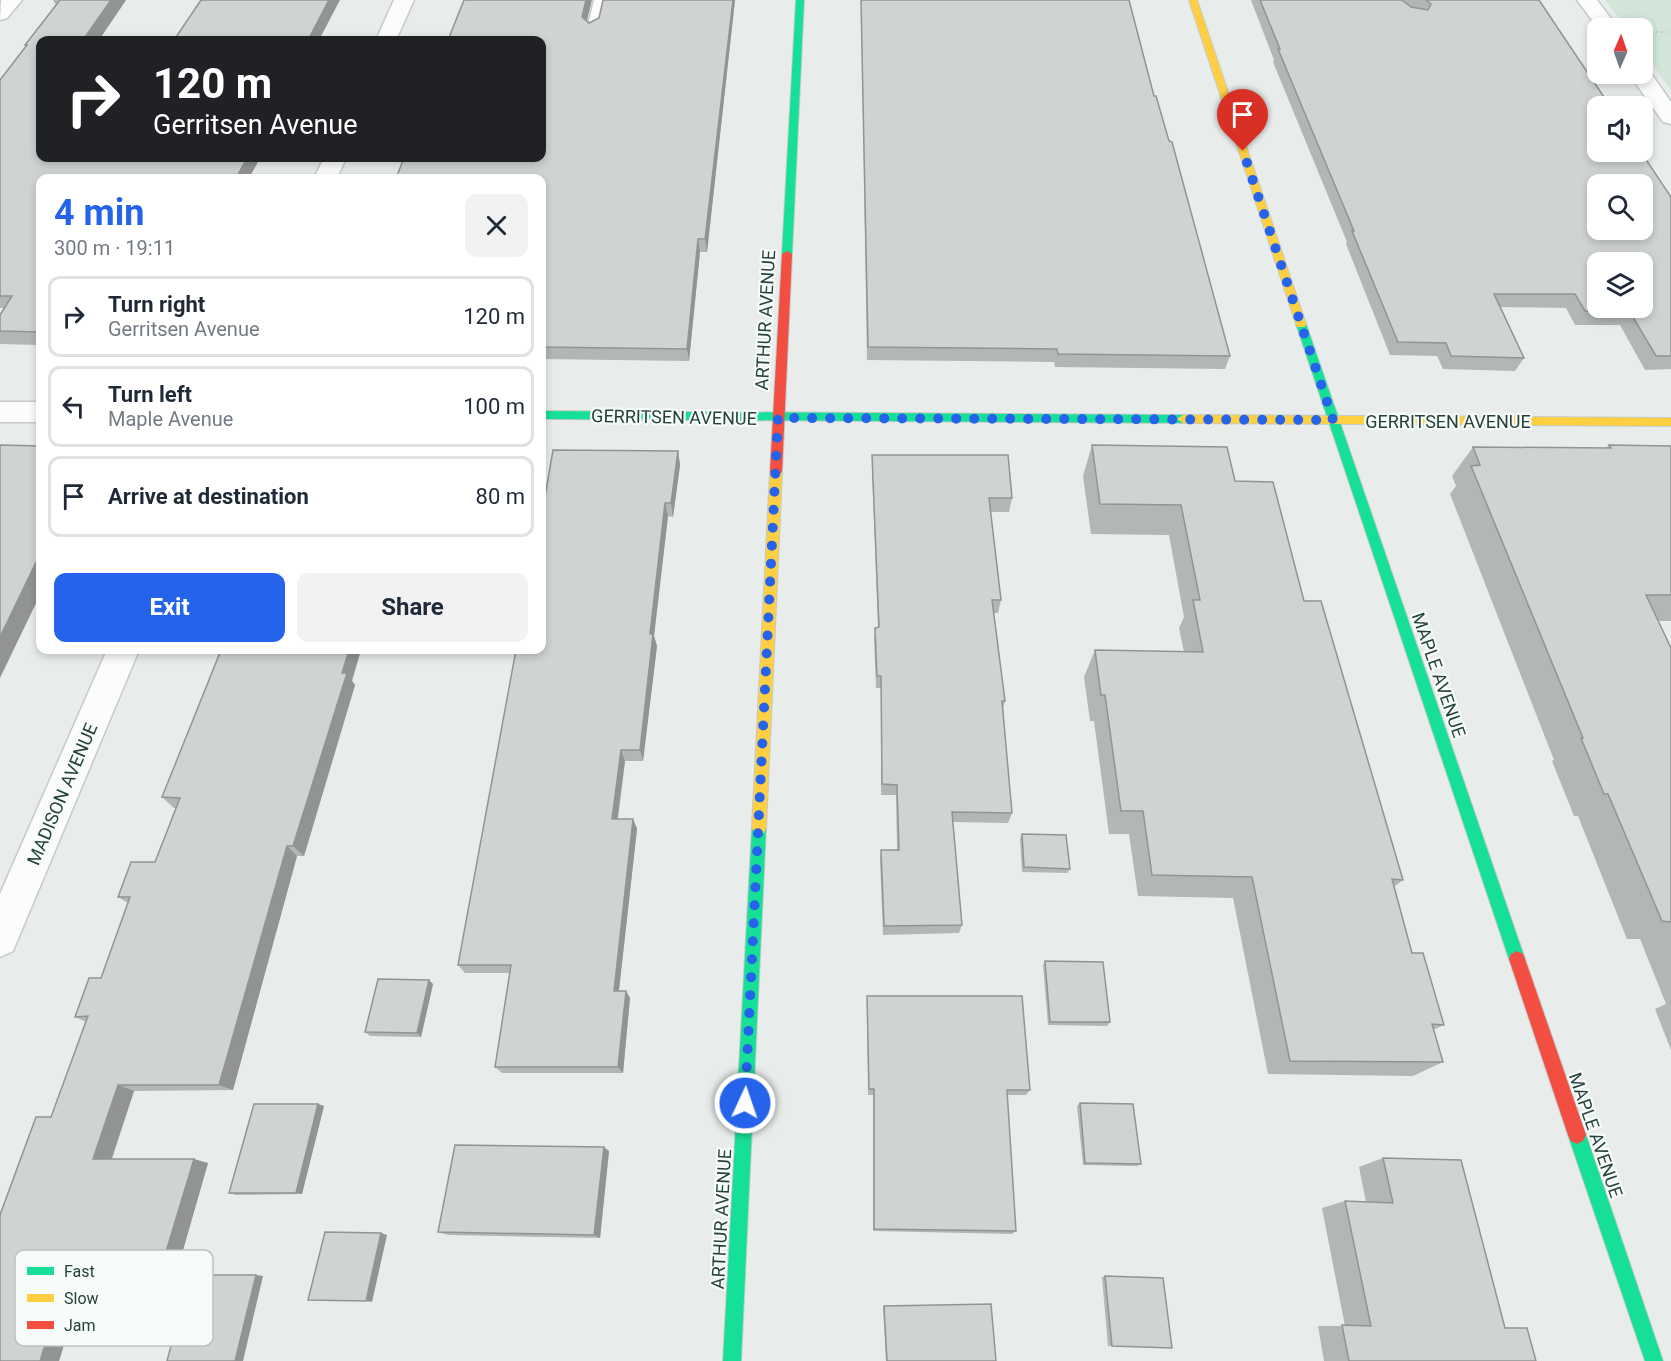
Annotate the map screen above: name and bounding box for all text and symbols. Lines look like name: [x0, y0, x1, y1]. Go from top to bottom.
north arrow: [1587, 18, 1653, 84]
map controls: [1587, 18, 1653, 318]
text: 120 m: [153, 59, 272, 108]
icon: right: [54, 60, 132, 138]
pin: [1217, 89, 1268, 151]
button: sound: [1587, 96, 1653, 162]
icon: arrive: [1226, 98, 1259, 131]
text: Gerritsen Avenue: [153, 109, 358, 141]
button: search: [1587, 174, 1653, 240]
text: 4 min: [54, 192, 145, 234]
button: close: [465, 194, 528, 257]
text: 300 m · 19:11: [54, 236, 175, 260]
street label: ARTHUR AVENUE: [751, 249, 779, 391]
button: layers: [1587, 252, 1653, 318]
text: Turn right: [108, 292, 205, 317]
icon: right: [57, 300, 90, 333]
text: 120 m: [463, 304, 525, 329]
text: Gerritsen Avenue: [108, 317, 260, 341]
text: Turn left: [108, 382, 192, 407]
icon: left: [57, 390, 90, 423]
text: 100 m: [463, 394, 525, 419]
street label: GERRITSEN AVENUE: [591, 405, 757, 429]
text: Maple Avenue: [108, 407, 233, 431]
street label: GERRITSEN AVENUE: [1365, 411, 1531, 432]
icon: arrive: [57, 480, 90, 513]
text: Arrive at destination: [108, 484, 309, 509]
text: 80 m: [476, 484, 525, 509]
button: Exit: [54, 573, 285, 642]
button: Share: [297, 573, 528, 642]
street label: MAPLE AVENUE: [1408, 610, 1470, 740]
street label: MADISON AVENUE: [23, 720, 101, 868]
street label: MAPLE AVENUE: [1565, 1070, 1627, 1200]
position arrow: [713, 1071, 777, 1135]
street label: ARTHUR AVENUE: [707, 1148, 735, 1290]
legend: [15, 1250, 213, 1346]
text: Fast: [64, 1262, 95, 1281]
text: Slow: [64, 1289, 99, 1308]
text: Jam: [64, 1316, 96, 1335]

